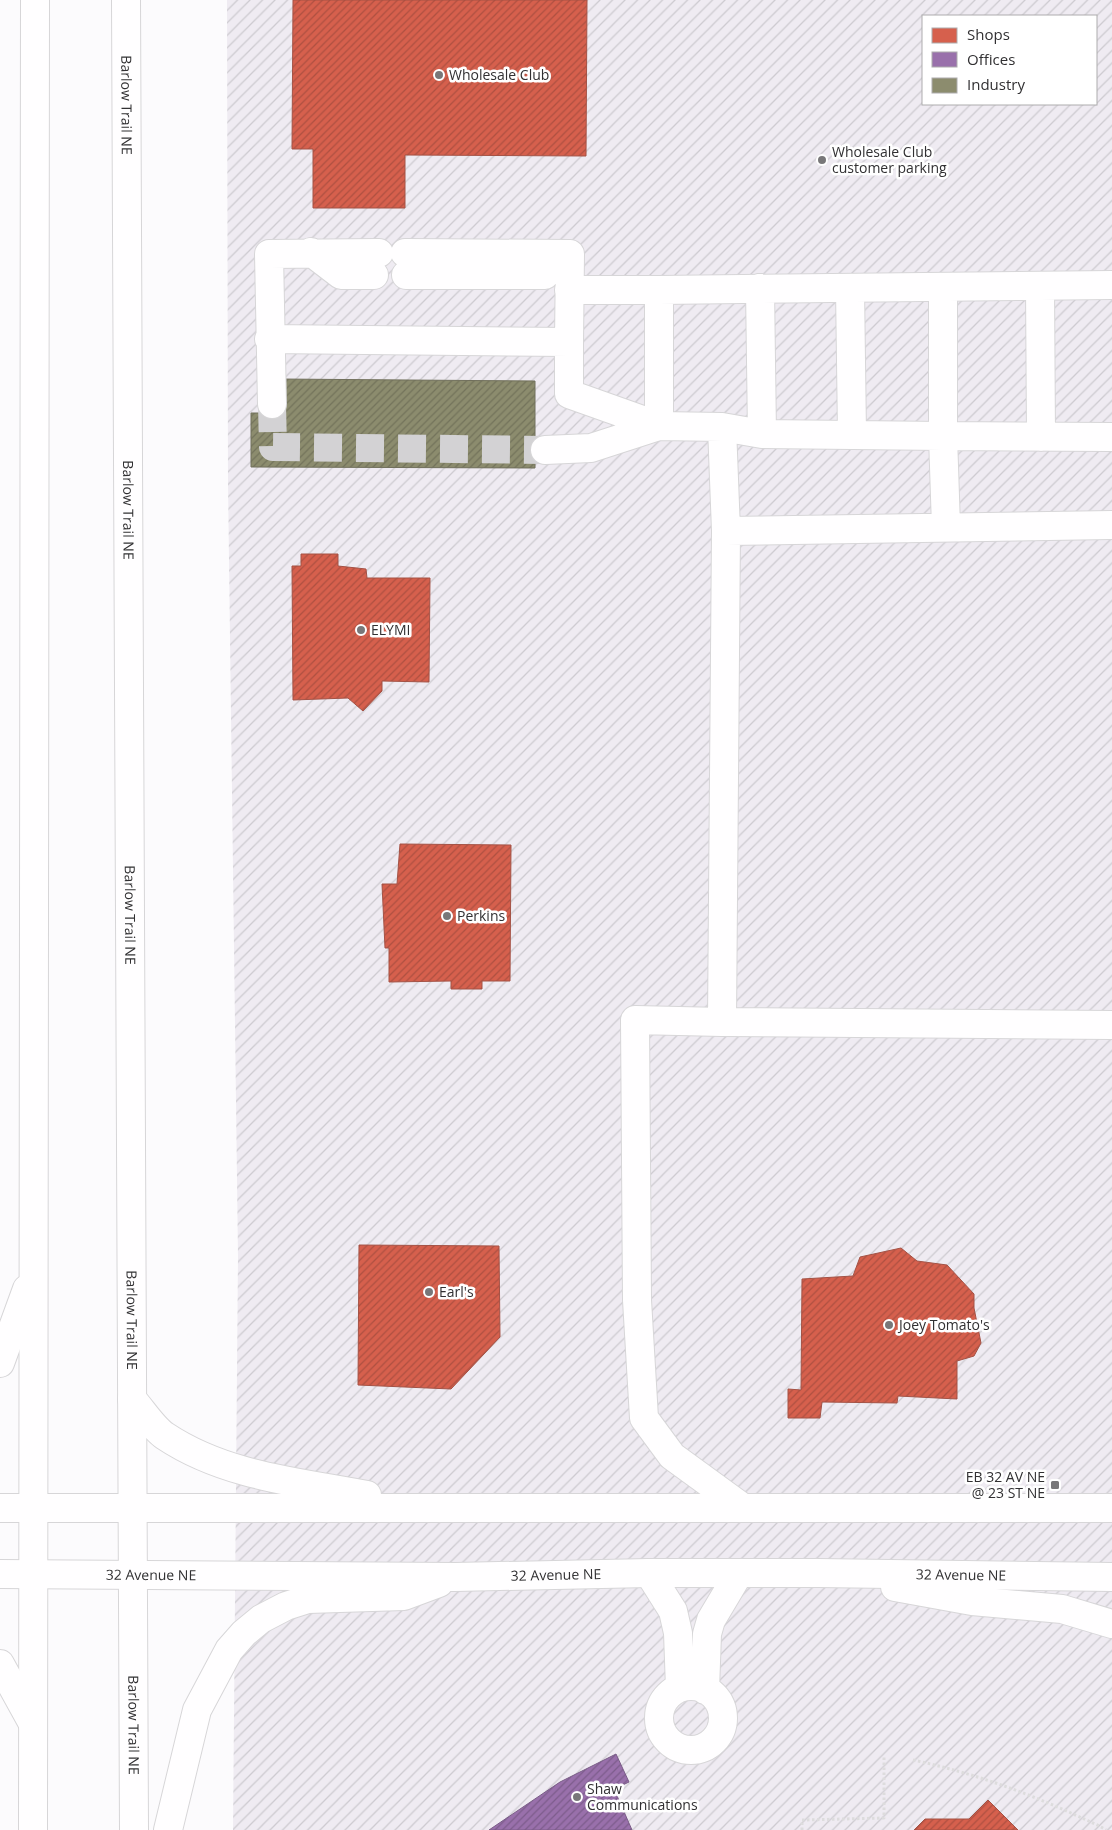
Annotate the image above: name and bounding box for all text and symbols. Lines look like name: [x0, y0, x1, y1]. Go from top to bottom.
legend: [922, 15, 1097, 105]
text: Shops: [967, 24, 1010, 44]
text: Offices: [967, 49, 1015, 69]
street label: Barlow Trail NE: [117, 55, 137, 155]
place label: Wholesale Club: [449, 65, 549, 84]
marker: Wholesale Club: [433, 69, 445, 81]
text: Industry: [967, 74, 1025, 94]
place label: Wholesale Club customer parking: [832, 142, 947, 177]
marker: Wholesale Club customer parking: [816, 154, 828, 166]
street label: Barlow Trail NE: [119, 460, 138, 560]
place label: ELYMI: [371, 620, 410, 639]
marker: ELYMI: [355, 624, 367, 636]
street label: Barlow Trail NE: [121, 865, 140, 965]
place label: Perkins: [457, 906, 505, 925]
marker: Perkins: [441, 910, 453, 922]
street label: Barlow Trail NE: [123, 1270, 142, 1370]
place label: Earl's: [439, 1282, 474, 1301]
marker: Earl's: [423, 1286, 435, 1298]
place label: Joey Tomato's: [897, 1315, 990, 1334]
marker: Joey Tomato's: [883, 1319, 895, 1331]
place label: EB 32 AV NE @ 23 ST NE: [966, 1467, 1045, 1502]
marker: EB 32 AV NE @ 23 ST NE: [1049, 1479, 1061, 1491]
street label: 32 Avenue NE: [511, 1564, 601, 1585]
street label: 32 Avenue NE: [916, 1564, 1006, 1585]
street label: 32 Avenue NE: [106, 1565, 196, 1584]
street label: Barlow Trail NE: [124, 1675, 144, 1775]
place label: Shaw Communications: [587, 1779, 698, 1814]
marker: Shaw Communications: [571, 1791, 583, 1803]

